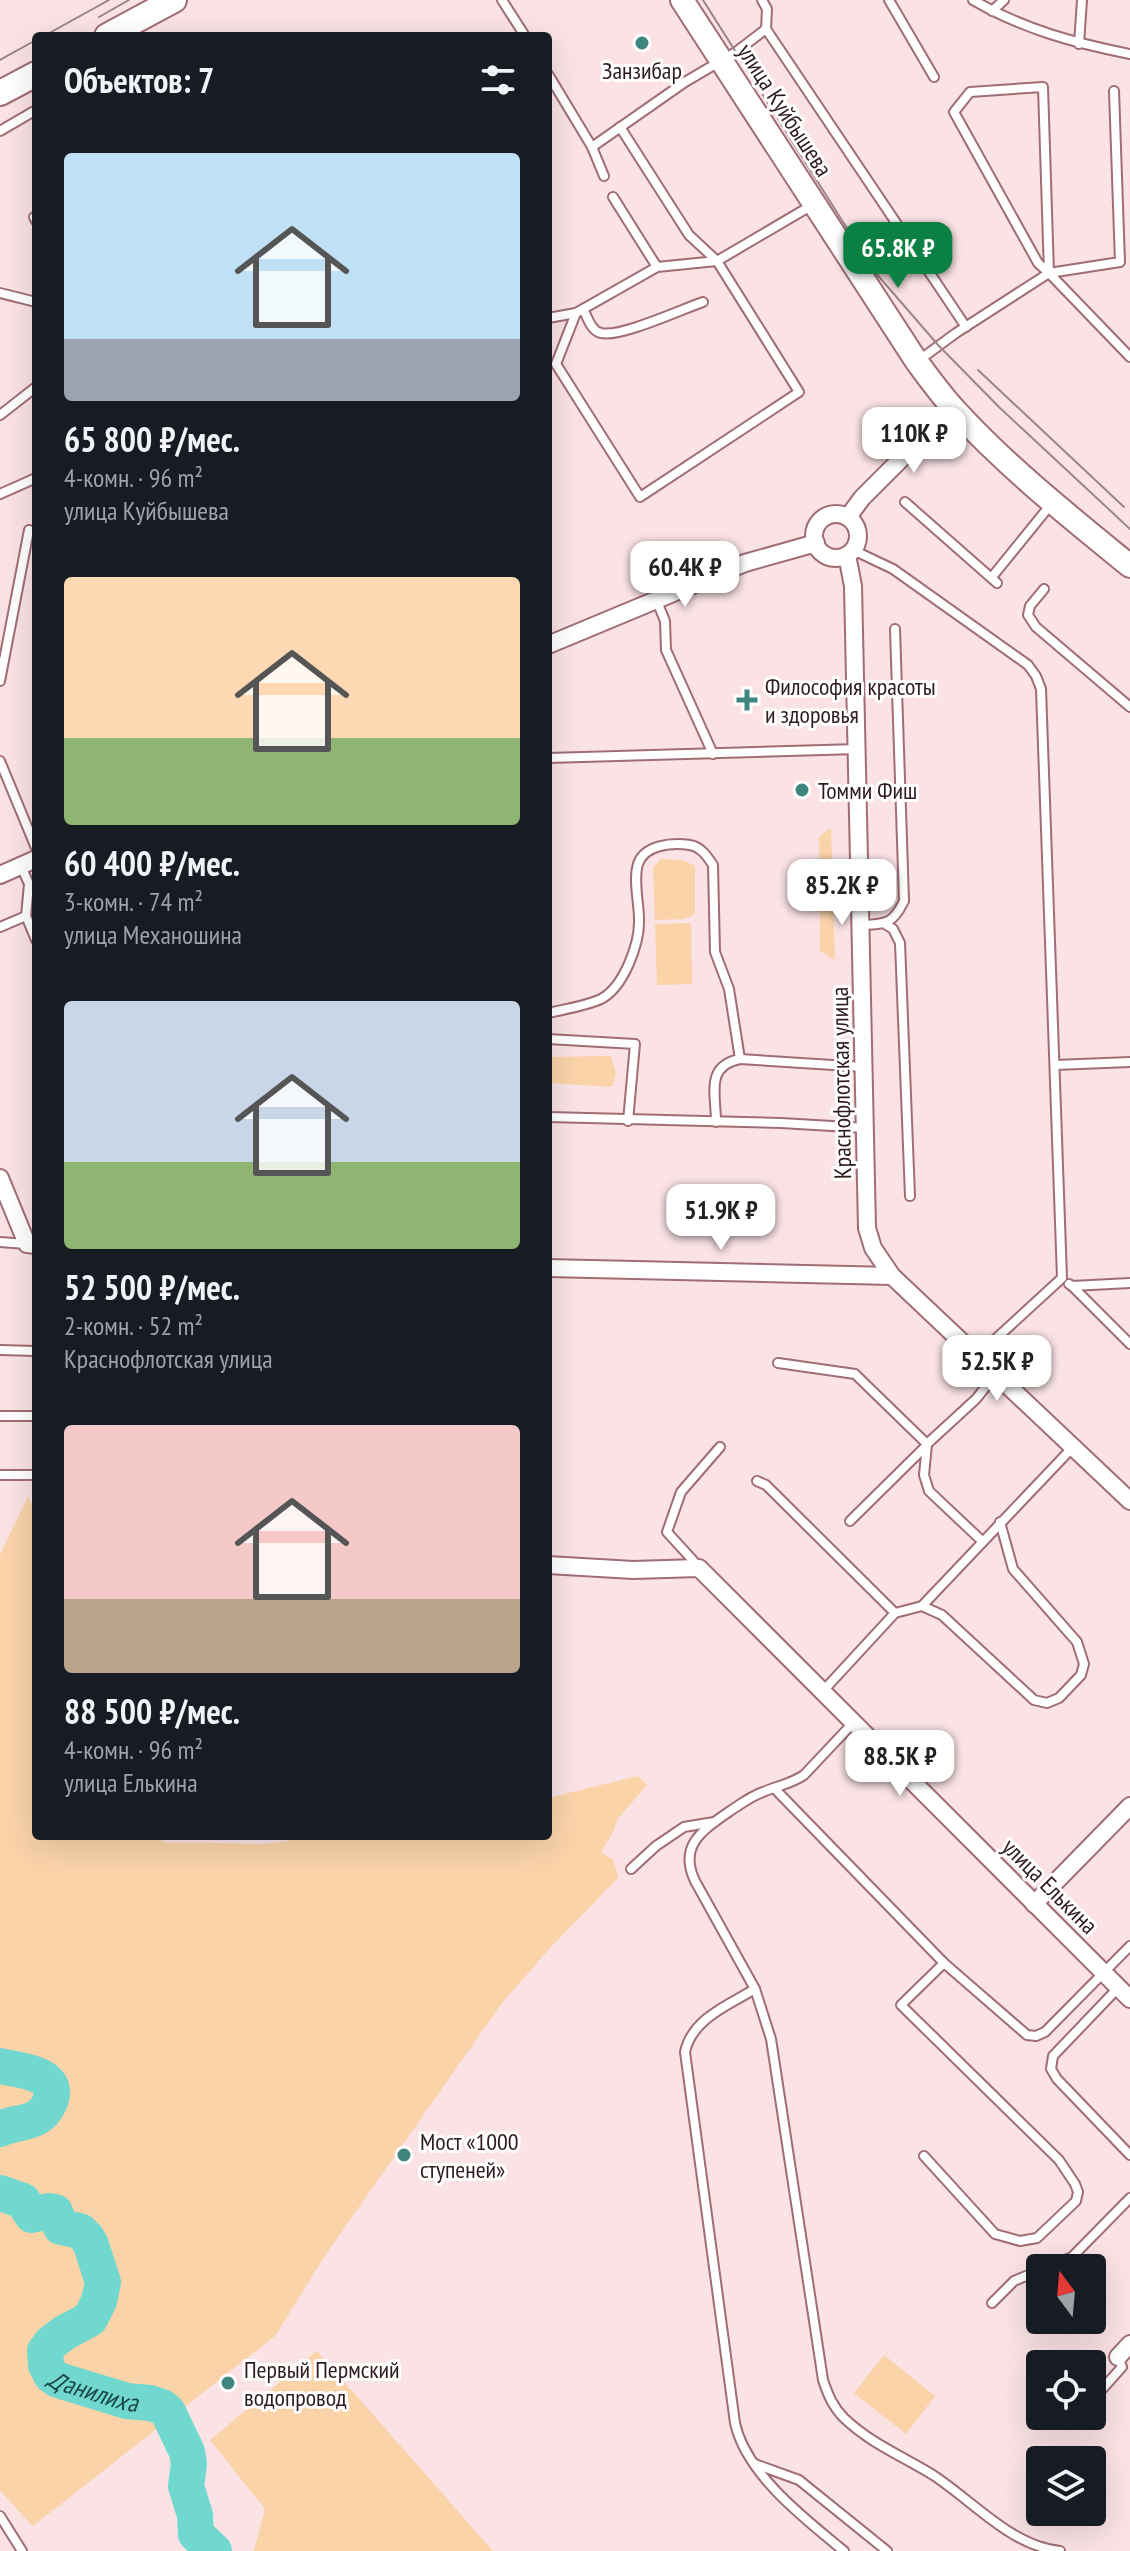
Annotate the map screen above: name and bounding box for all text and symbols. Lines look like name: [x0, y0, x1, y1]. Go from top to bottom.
marker: Занзибар: [633, 34, 651, 52]
street label: улица Куйбышева: [731, 38, 839, 182]
place label: Занзибар: [602, 55, 682, 86]
text: Объектов: 7: [64, 58, 214, 102]
icon: filters: [476, 58, 520, 102]
icon: home: [220, 205, 364, 349]
pin: 65.8K ₽: [824, 222, 972, 290]
text: 65.8K ₽: [861, 231, 935, 264]
pin: 110K ₽: [849, 407, 979, 475]
text: 110K ₽: [880, 416, 948, 449]
text: 65 800 ₽/мес.: [64, 417, 240, 461]
text: 4-комн. · 96 m²: [64, 461, 203, 494]
text: улица Куйбышева: [64, 494, 229, 527]
pin: 60.4K ₽: [611, 541, 759, 609]
text: 60.4K ₽: [648, 550, 722, 583]
icon: home: [220, 629, 364, 773]
place label: Философия красоты и здоровья: [765, 671, 936, 730]
marker: Философия красоты и здоровья: [736, 689, 758, 711]
place label: Томми Фиш: [818, 775, 917, 806]
marker: Томми Фиш: [793, 781, 811, 799]
text: 60 400 ₽/мес.: [64, 841, 240, 885]
pin: 85.2K ₽: [768, 859, 916, 927]
text: 85.2K ₽: [805, 868, 879, 901]
text: 3-комн. · 74 m²: [64, 885, 203, 918]
text: улица Механошина: [64, 918, 242, 951]
street label: Краснофлотская улица: [824, 986, 858, 1180]
icon: home: [220, 1053, 364, 1197]
pin: 51.9K ₽: [647, 1184, 795, 1252]
text: 51.9K ₽: [684, 1193, 758, 1226]
text: 52 500 ₽/мес.: [64, 1265, 240, 1309]
text: 2-комн. · 52 m²: [64, 1309, 203, 1342]
pin: 52.5K ₽: [923, 1335, 1071, 1403]
text: Краснофлотская улица: [64, 1342, 273, 1375]
text: 52.5K ₽: [960, 1344, 1034, 1377]
icon: home: [220, 1477, 364, 1621]
text: 88 500 ₽/мес.: [64, 1689, 240, 1733]
pin: 88.5K ₽: [826, 1730, 974, 1798]
text: 4-комн. · 96 m²: [64, 1733, 203, 1766]
text: 88.5K ₽: [863, 1739, 937, 1772]
text: улица Елькина: [64, 1766, 198, 1799]
street label: улица Елькина: [995, 1831, 1105, 1941]
place label: Мост «1000 ступеней»: [420, 2126, 519, 2185]
marker: Мост «1000 ступеней»: [395, 2146, 413, 2164]
north arrow: [1026, 2254, 1106, 2334]
map controls: [1026, 2254, 1106, 2526]
button: locate: [1026, 2350, 1106, 2430]
place label: Первый Пермский водопровод: [244, 2354, 400, 2413]
water label: Данилиха: [42, 2362, 141, 2419]
marker: Первый Пермский водопровод: [219, 2374, 237, 2392]
button: layers: [1026, 2446, 1106, 2526]

